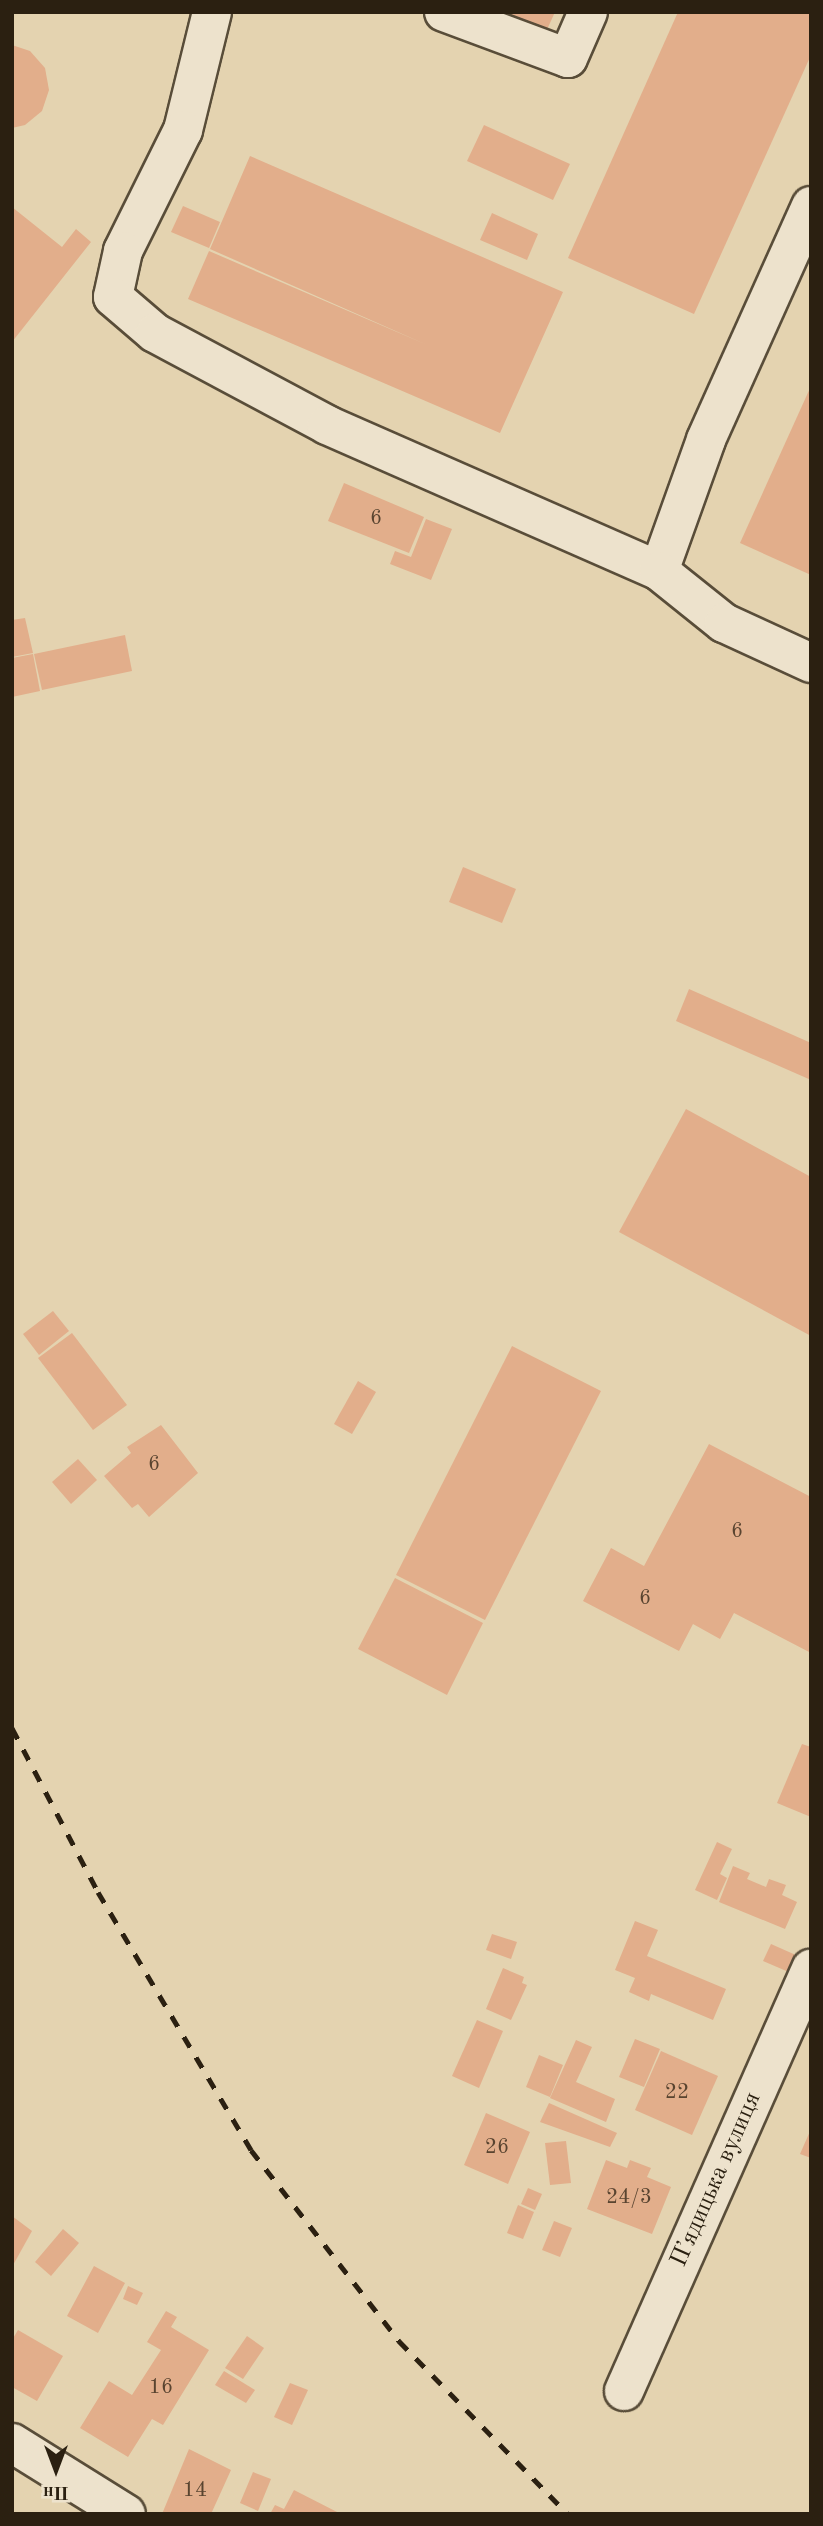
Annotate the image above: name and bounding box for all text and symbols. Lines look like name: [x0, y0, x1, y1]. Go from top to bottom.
house number: 6: [370, 506, 382, 532]
house number: 6: [148, 1452, 160, 1478]
house number: 6: [731, 1519, 743, 1545]
house number: 6: [639, 1586, 651, 1612]
house number: 22: [665, 2080, 689, 2106]
street label: Пʼядицька вулиця: [666, 2088, 768, 2272]
house number: 26: [485, 2135, 509, 2161]
house number: 24/3: [606, 2185, 652, 2211]
house number: 16: [149, 2375, 173, 2401]
north arrow: [21, 2435, 91, 2505]
house number: 14: [183, 2478, 207, 2504]
text: Пн: [43, 2482, 69, 2501]

